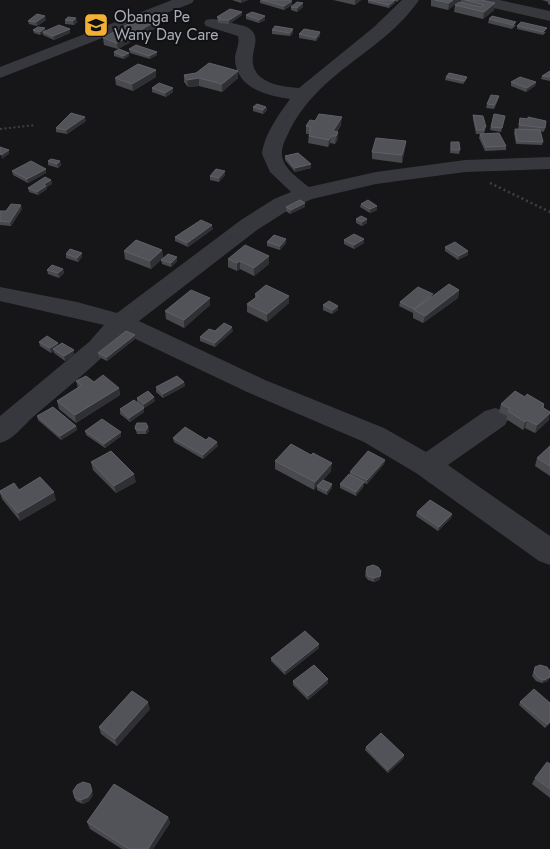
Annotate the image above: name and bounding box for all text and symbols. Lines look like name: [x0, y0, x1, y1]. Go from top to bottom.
place label: Obanga Pe Wany Day Care: [114, 5, 219, 46]
school or university icon: Obanga Pe Wany Day Care: [83, 12, 109, 38]

